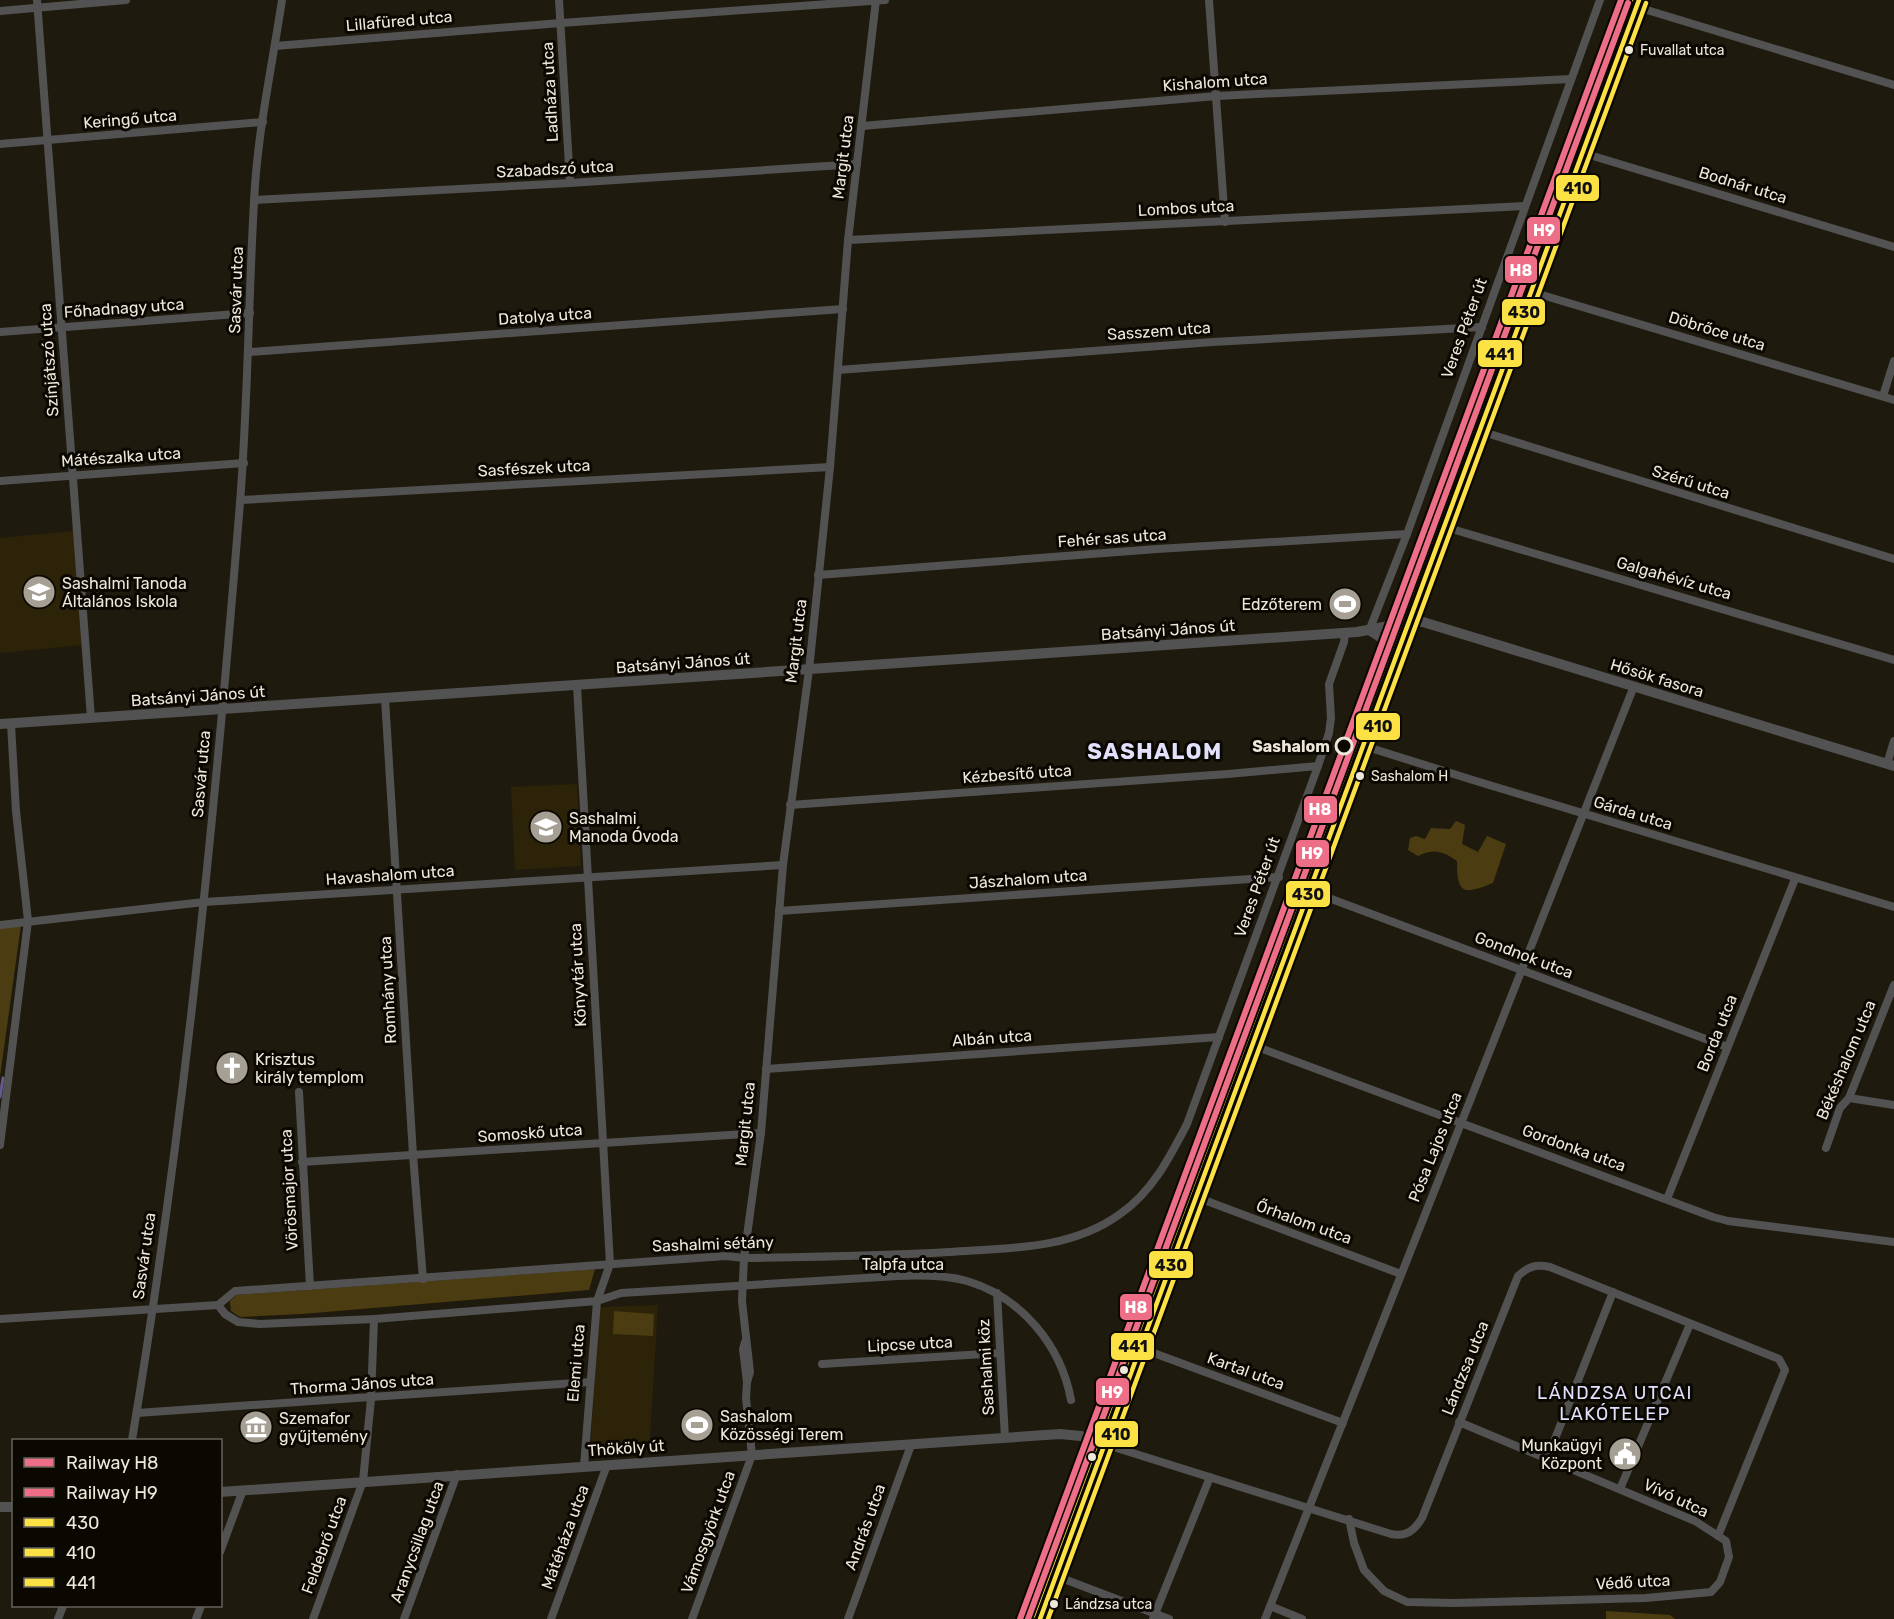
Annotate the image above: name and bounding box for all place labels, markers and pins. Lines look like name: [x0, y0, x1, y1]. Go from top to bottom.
place label: Fuvallat utca: [1640, 42, 1724, 59]
marker: Fuvallat utca: [1623, 44, 1635, 56]
school or university icon: Sashalmi Tanoda Általános Iskola: [21, 574, 57, 610]
place label: Sashalmi Tanoda Általános Iskola: [62, 574, 187, 611]
sports icon: Edzőterem: [1327, 586, 1363, 622]
place label: Edzőterem: [1241, 595, 1322, 614]
place label: Sashalom: [1252, 737, 1330, 756]
marker: Sashalom: [1335, 737, 1353, 755]
place label: Sashalom H: [1371, 768, 1448, 785]
marker: Sashalom H: [1354, 770, 1366, 782]
school or university icon: Sashalmi Manoda Óvoda: [528, 809, 564, 845]
place label: Sashalmi Manoda Óvoda: [569, 809, 679, 846]
church icon: Krisztus király templom: [214, 1050, 250, 1086]
place label: Krisztus király templom: [255, 1050, 364, 1087]
unlabelled marker: [1118, 1364, 1130, 1376]
sports icon: Sashalom Közösségi Terem: [679, 1407, 715, 1443]
place label: Sashalom Közösségi Terem: [720, 1407, 843, 1444]
museum icon: Szemafor gyűjtemény: [238, 1409, 274, 1445]
place label: Szemafor gyűjtemény: [279, 1409, 368, 1446]
place label: Munkaügyi Központ: [1521, 1436, 1602, 1473]
public building icon: Munkaügyi Központ: [1607, 1436, 1643, 1472]
unlabelled marker: [1086, 1451, 1098, 1463]
place label: Lándzsa utca: [1065, 1596, 1152, 1613]
marker: Lándzsa utca: [1048, 1598, 1060, 1610]

